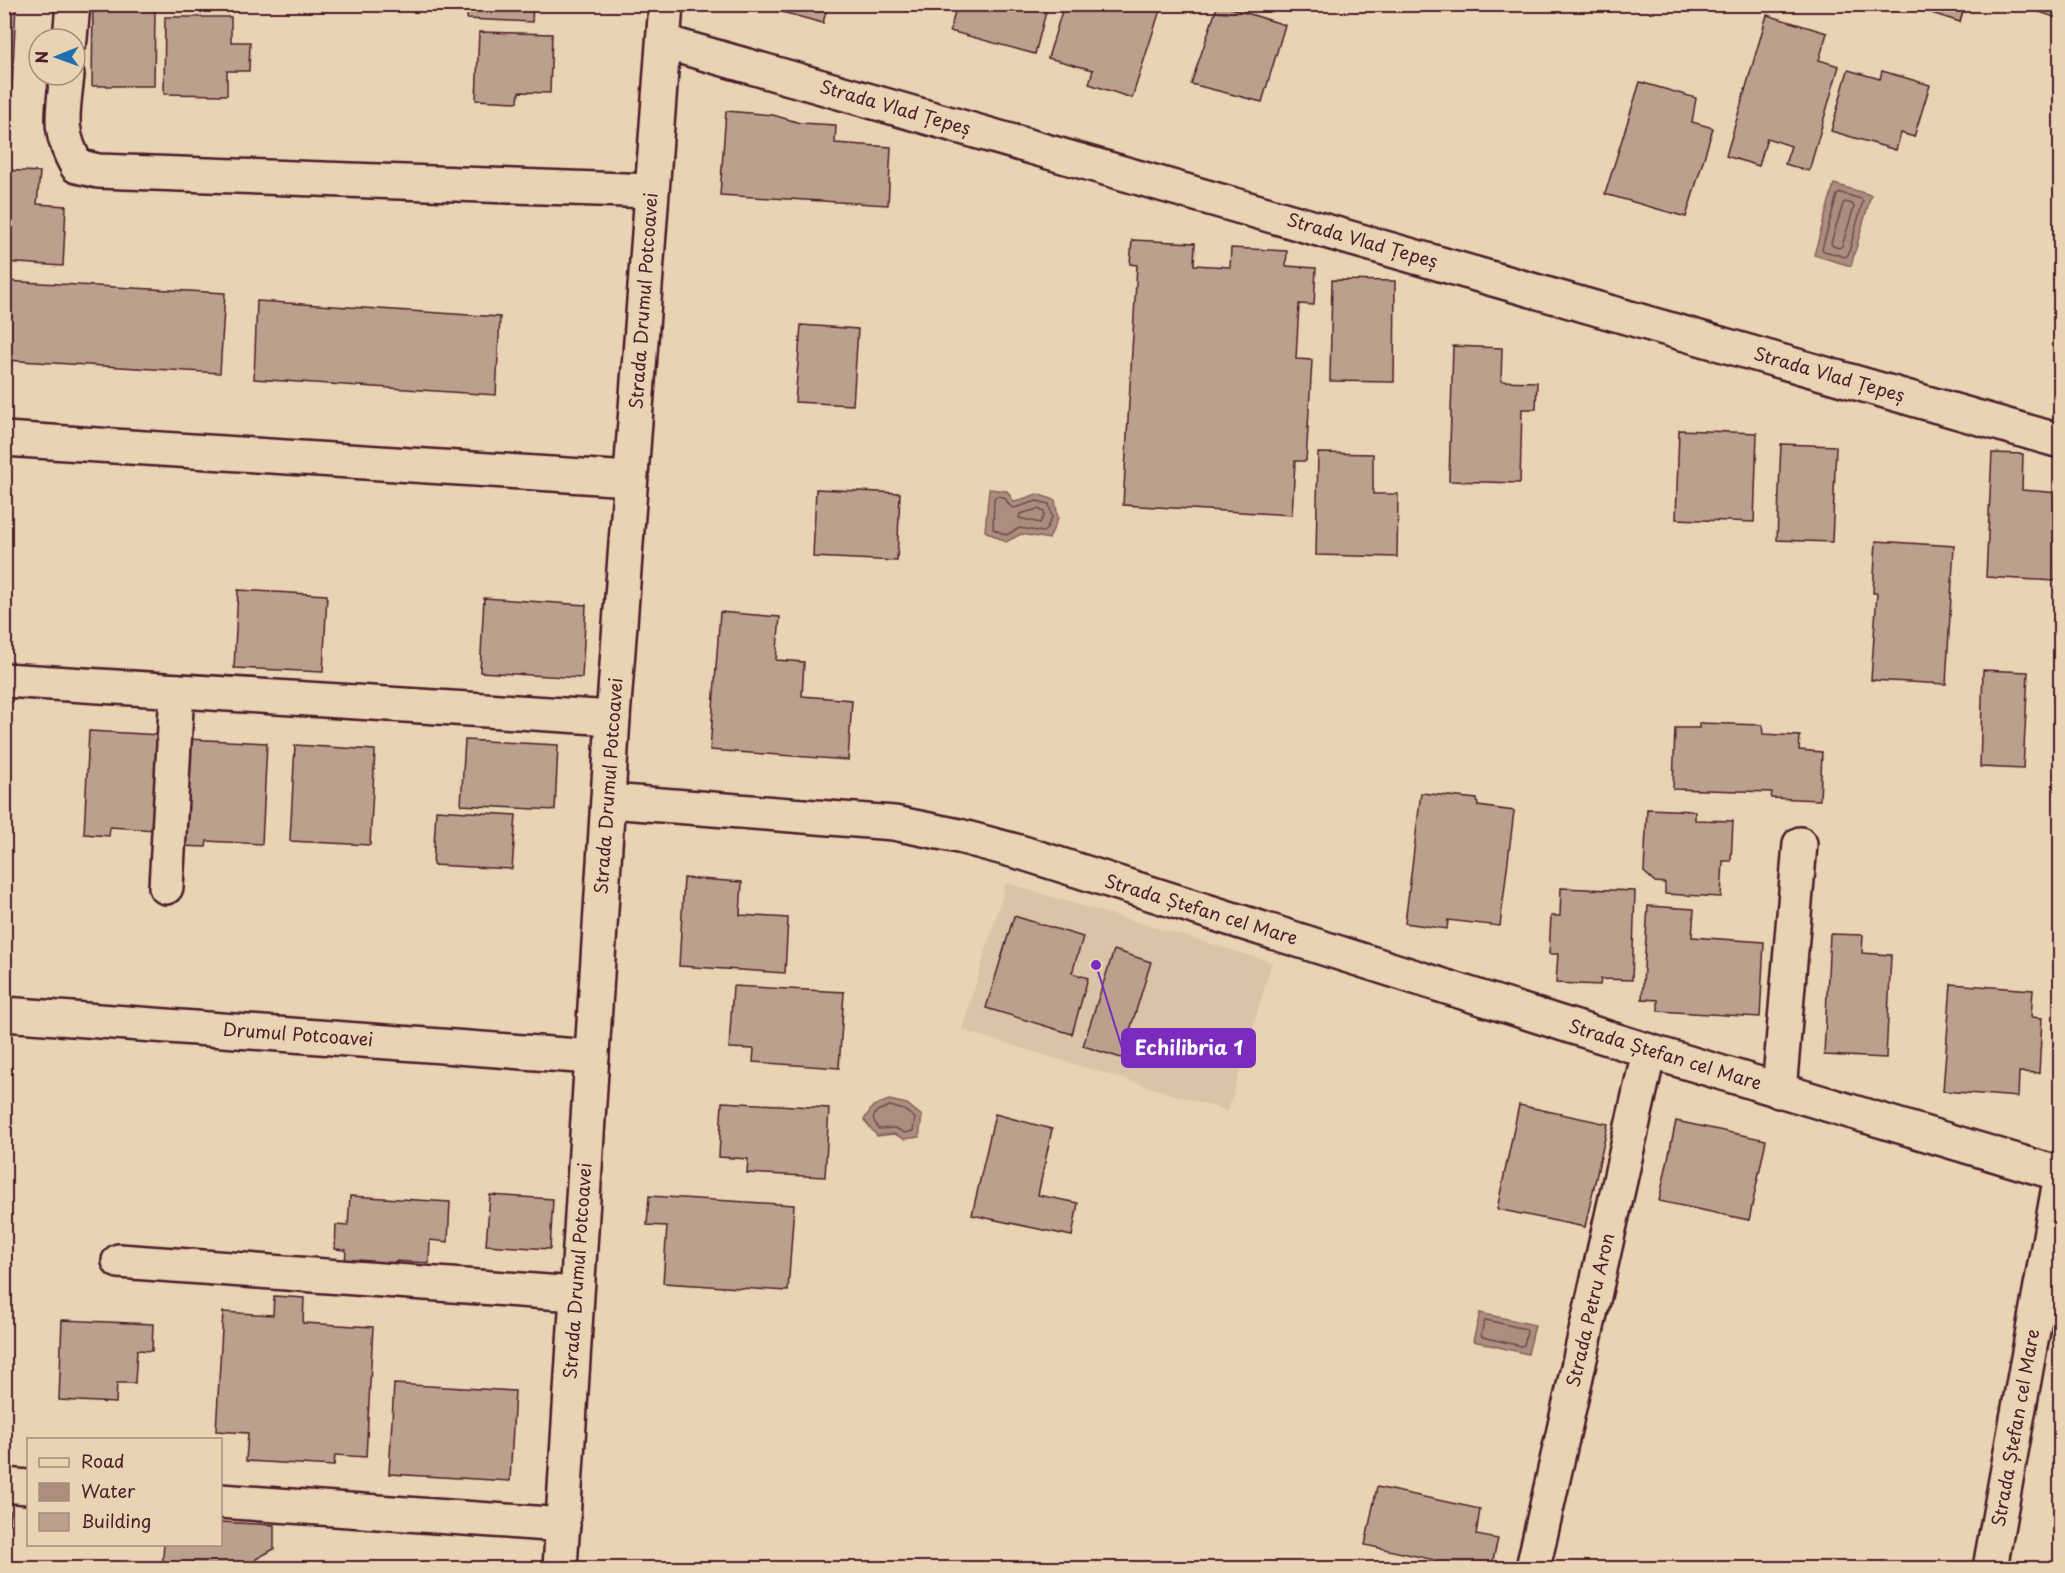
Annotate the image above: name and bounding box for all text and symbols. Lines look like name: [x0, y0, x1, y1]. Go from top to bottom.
north arrow: [27, 27, 87, 87]
text: N: [29, 51, 53, 64]
street label: Strada Vlad Țepeș: [817, 72, 974, 141]
street label: Strada Drumul Potcoavei: [621, 192, 664, 410]
street label: Strada Vlad Țepeș: [1284, 205, 1441, 274]
street label: Strada Vlad Țepeș: [1751, 339, 1908, 408]
street label: Strada Drumul Potcoavei: [586, 677, 629, 895]
street label: Strada Ștefan cel Mare: [1102, 866, 1301, 951]
street label: Strada Ștefan cel Mare: [1566, 1011, 1765, 1096]
street label: Drumul Potcoavei: [222, 1015, 374, 1052]
callout: Echilibria 1: [1122, 1029, 1255, 1067]
text: Echilibria 1: [1135, 1032, 1244, 1062]
street label: Strada Drumul Potcoavei: [555, 1162, 598, 1380]
street label: Strada Petru Aron: [1559, 1230, 1620, 1390]
street label: Strada Ștefan cel Mare: [1984, 1327, 2045, 1529]
legend: [27, 1438, 222, 1546]
text: Road: [81, 1447, 125, 1474]
text: Water: [81, 1477, 136, 1504]
text: Building: [81, 1507, 151, 1534]

